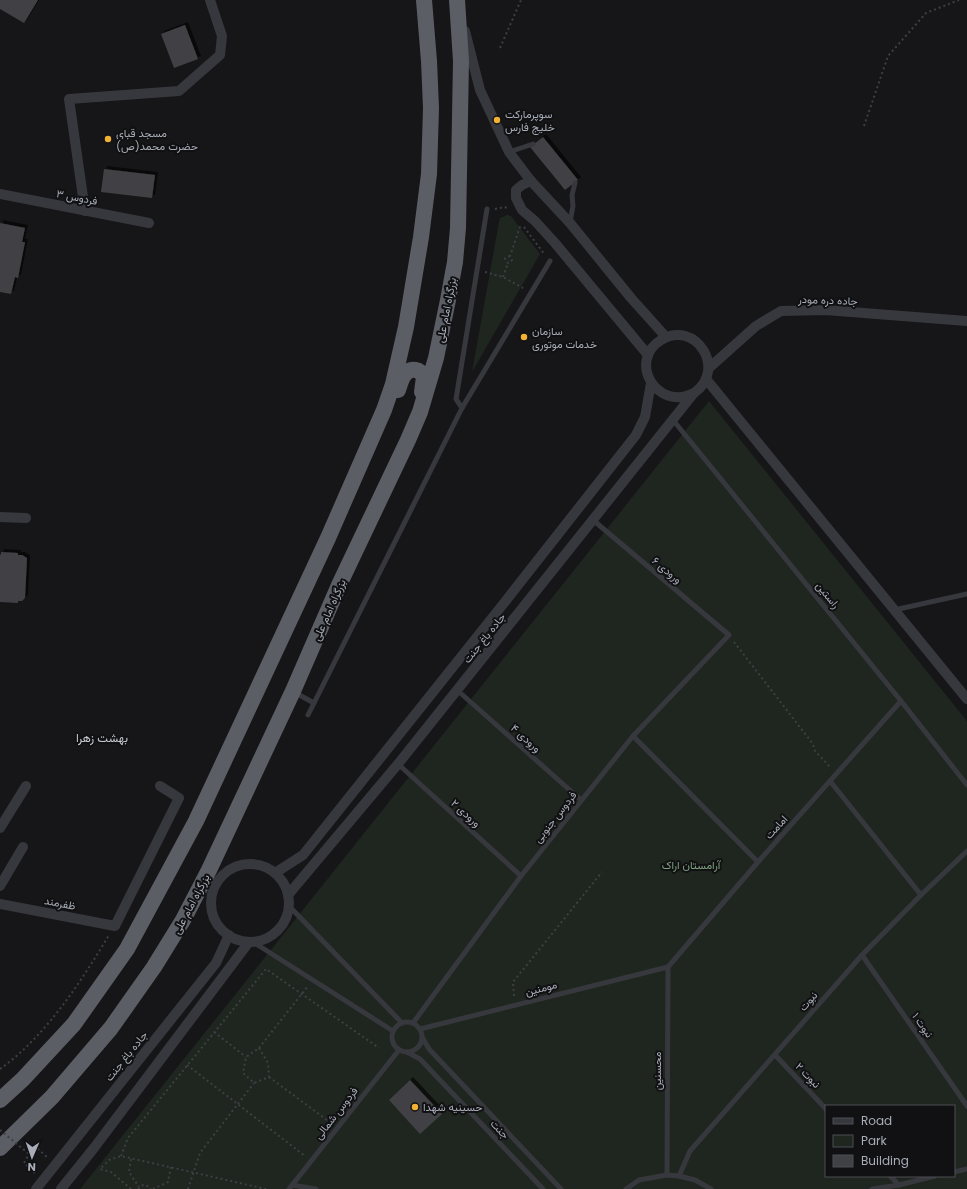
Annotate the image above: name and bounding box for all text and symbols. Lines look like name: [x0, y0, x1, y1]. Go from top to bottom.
place label: سوپرمارکت خلیج فارس: [505, 106, 555, 135]
marker: سوپرمارکت خلیج فارس: [492, 115, 502, 125]
place label: مسجد قبای حضرت محمد‌(ص): [116, 125, 198, 154]
marker: مسجد قبای حضرت محمد‌(ص): [103, 134, 113, 144]
street label: فردوس ۳: [55, 185, 99, 209]
street label: بزرگراه امام علی: [432, 276, 460, 344]
street label: جاده دره مودر: [797, 291, 858, 309]
place label: سازمان خدمات موتوری: [532, 323, 597, 352]
marker: سازمان خدمات موتوری: [519, 332, 529, 342]
street label: ورودی ۶: [649, 553, 686, 587]
street label: بزرگراه امام علی: [308, 576, 350, 644]
street label: راستین: [812, 578, 844, 612]
street label: جاده باغ جنت: [459, 610, 509, 666]
street label: ورودی ۴: [507, 720, 545, 756]
district label: بهشت زهرا: [76, 729, 128, 746]
street label: فردوس جنوبی: [530, 788, 580, 846]
street label: ورودی ۲: [448, 795, 484, 831]
street label: امامت: [761, 811, 791, 843]
park label: آرامستان اراک: [662, 857, 722, 873]
street label: بزرگراه امام علی: [168, 871, 214, 937]
street label: ظفرمند: [43, 892, 77, 914]
street label: مومنین: [523, 976, 559, 1000]
street label: نبوت: [795, 988, 821, 1014]
street label: نبوت ۱: [909, 1009, 937, 1041]
street label: جاده باغ جنت: [101, 1028, 151, 1084]
street label: محسنین: [649, 1052, 665, 1090]
street label: نبوت ۲: [792, 1059, 824, 1091]
street label: فردوس شمالی: [310, 1083, 362, 1143]
place label: حسینیه شهدا: [423, 1099, 483, 1115]
marker: حسینیه شهدا: [410, 1102, 420, 1112]
legend: [825, 1105, 955, 1177]
text: Road: [861, 1112, 892, 1129]
street label: جنت: [487, 1116, 513, 1142]
text: Park: [861, 1132, 888, 1149]
north arrow: [12, 1137, 52, 1177]
text: Building: [861, 1152, 909, 1169]
text: N: [27, 1159, 36, 1175]

